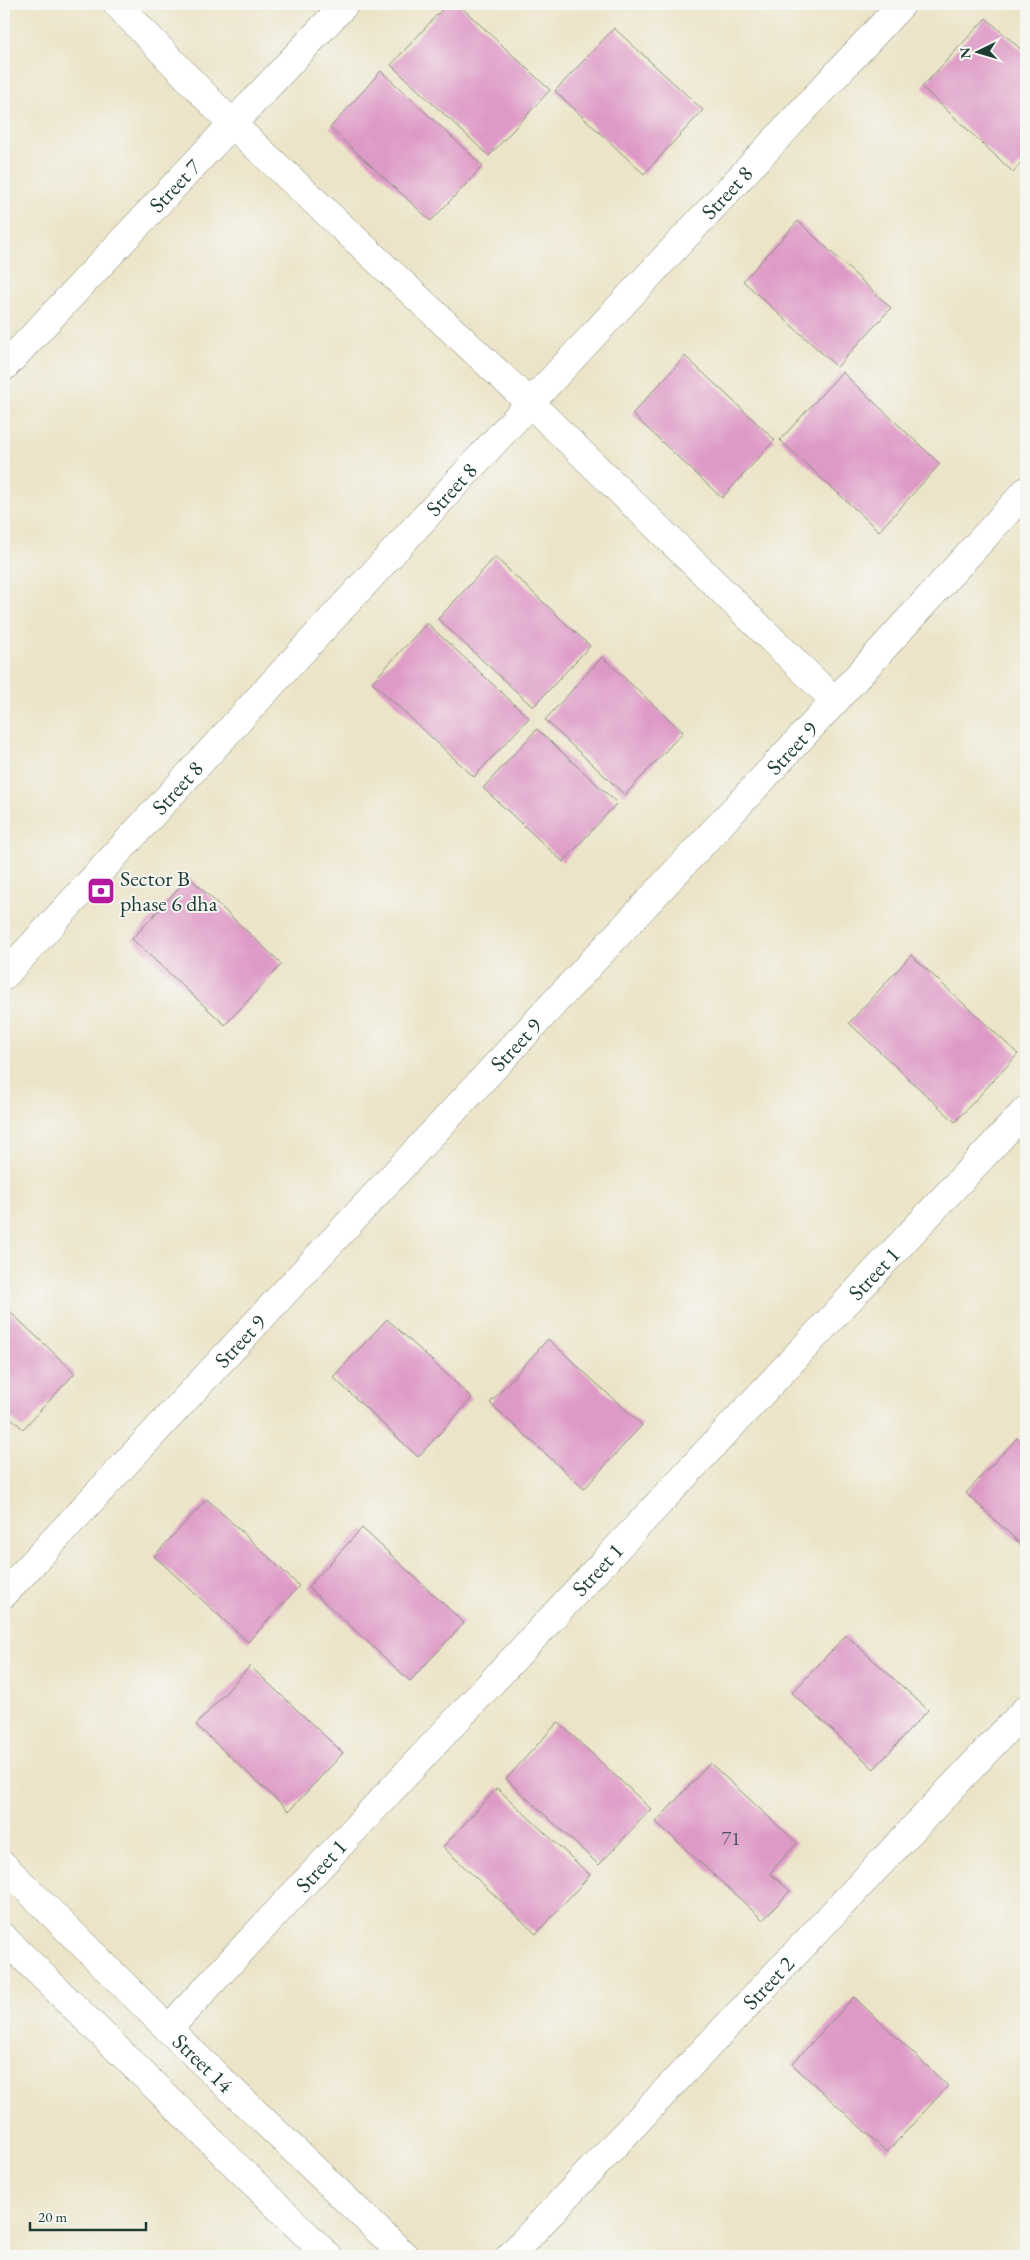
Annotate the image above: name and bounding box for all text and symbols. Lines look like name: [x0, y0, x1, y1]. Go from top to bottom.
north arrow: [952, 28, 1002, 78]
text: N: [956, 46, 975, 60]
street label: Street 7: [143, 153, 207, 219]
street label: Street 8: [695, 159, 759, 226]
street label: Street 8: [419, 456, 483, 523]
street label: Street 9: [760, 715, 824, 781]
street label: Street 8: [145, 755, 210, 821]
place label: Sector B phase 6 dha: [120, 864, 218, 918]
bank icon: Sector B phase 6 dha: [86, 876, 116, 906]
street label: Street 9: [484, 1011, 548, 1078]
street label: Street 1: [842, 1240, 906, 1307]
street label: Street 9: [208, 1308, 273, 1374]
street label: Street 1: [565, 1537, 630, 1603]
house number: 71: [721, 1825, 741, 1851]
street label: Street 1: [289, 1833, 353, 1899]
street label: Street 2: [736, 1950, 801, 2016]
street label: Street 14: [166, 2027, 240, 2099]
scale bar: [30, 2200, 146, 2232]
text: 20 m: [38, 2207, 67, 2226]

